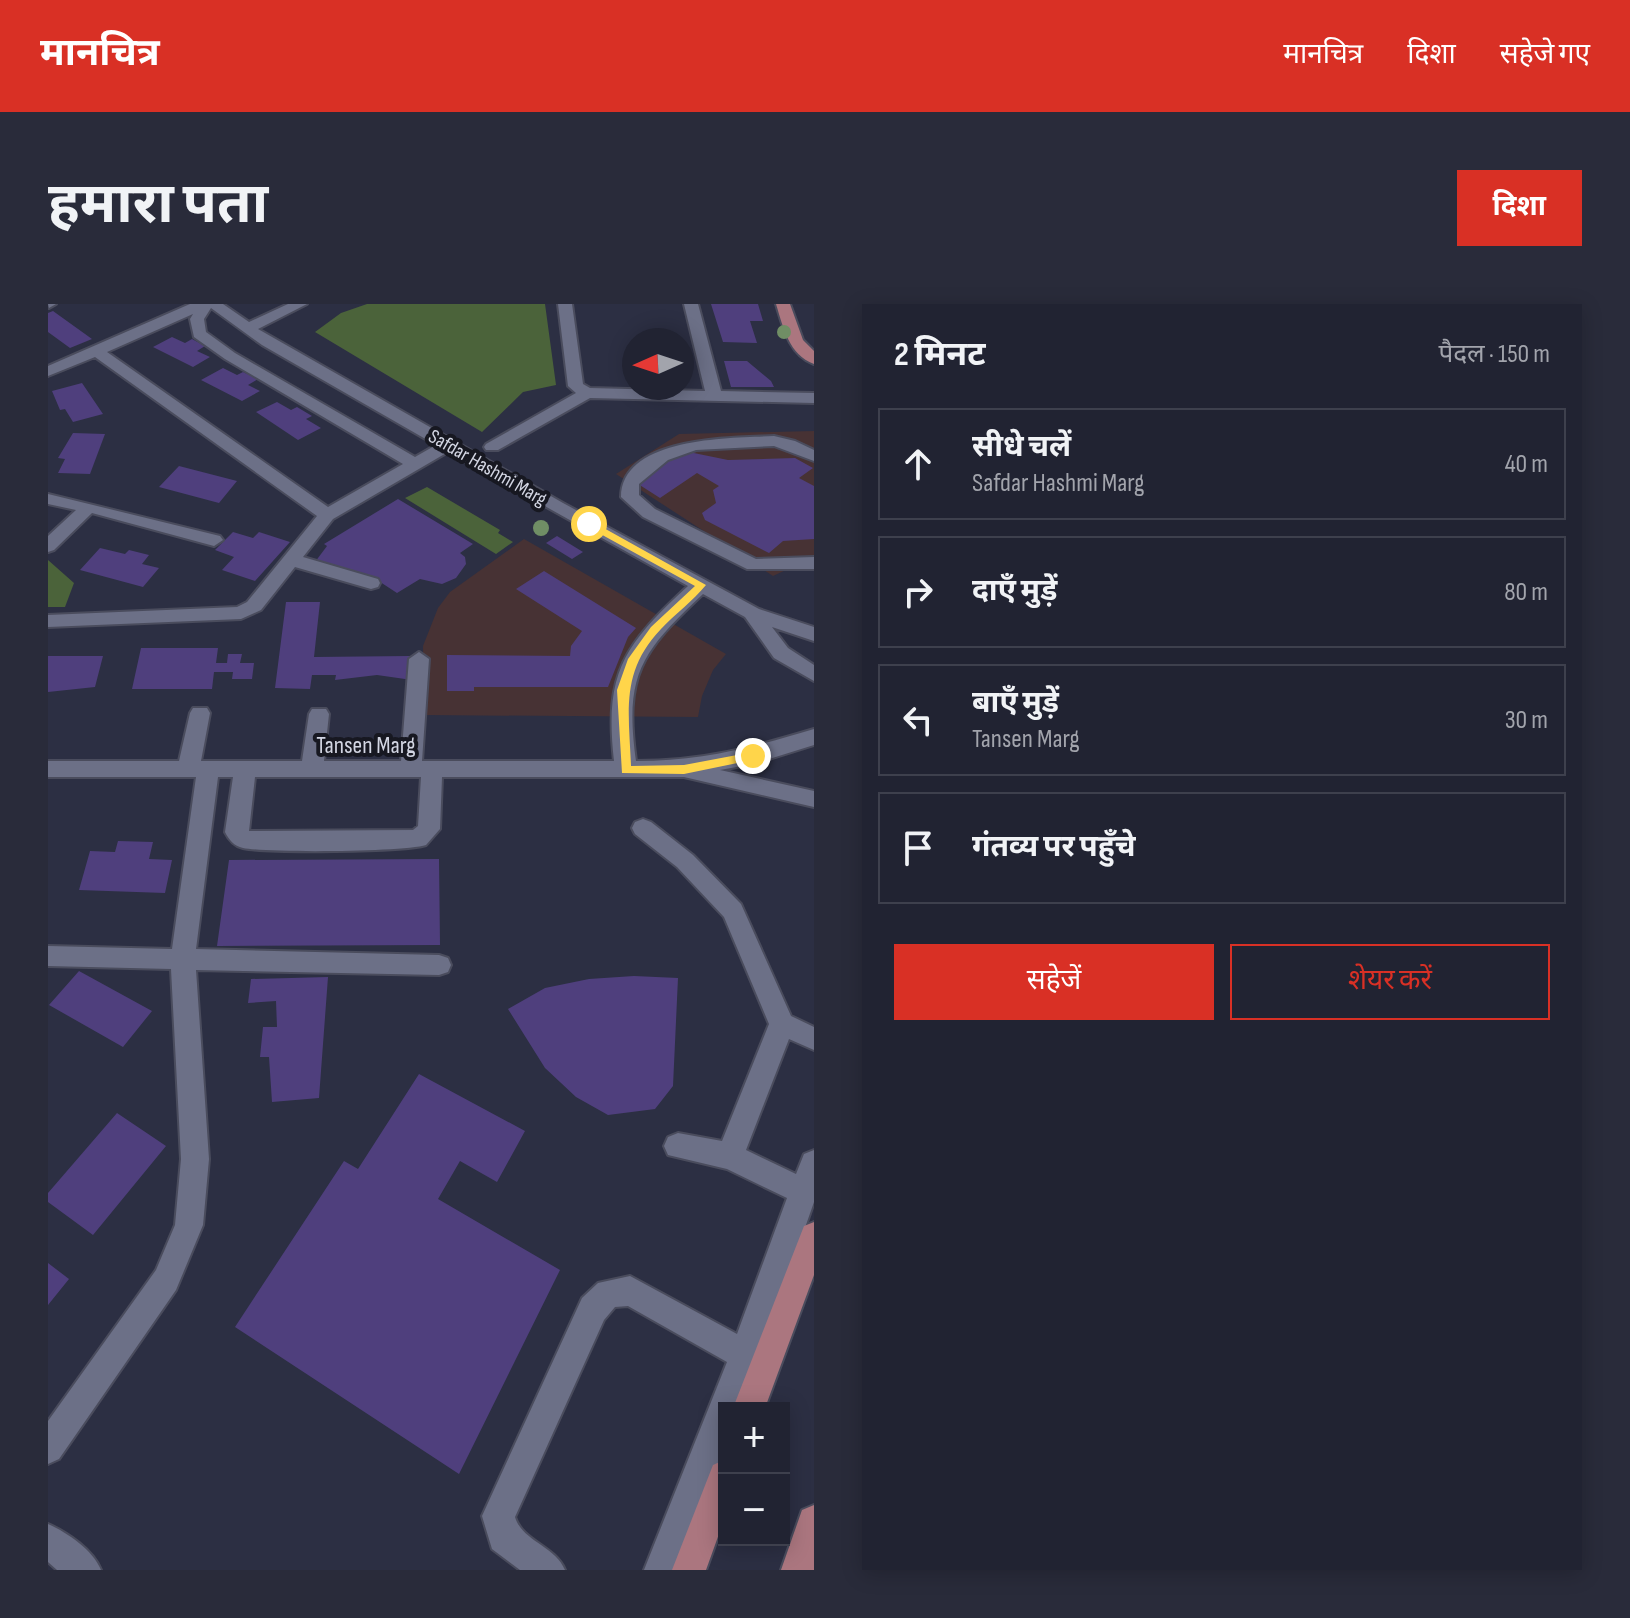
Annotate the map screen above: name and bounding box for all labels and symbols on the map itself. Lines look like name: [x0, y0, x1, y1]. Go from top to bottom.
north arrow: [622, 328, 694, 400]
street label: Safdar Hashmi Marg: [424, 424, 551, 511]
route start: [571, 506, 607, 542]
street label: Tansen Marg: [316, 731, 416, 760]
route end: [735, 738, 771, 774]

